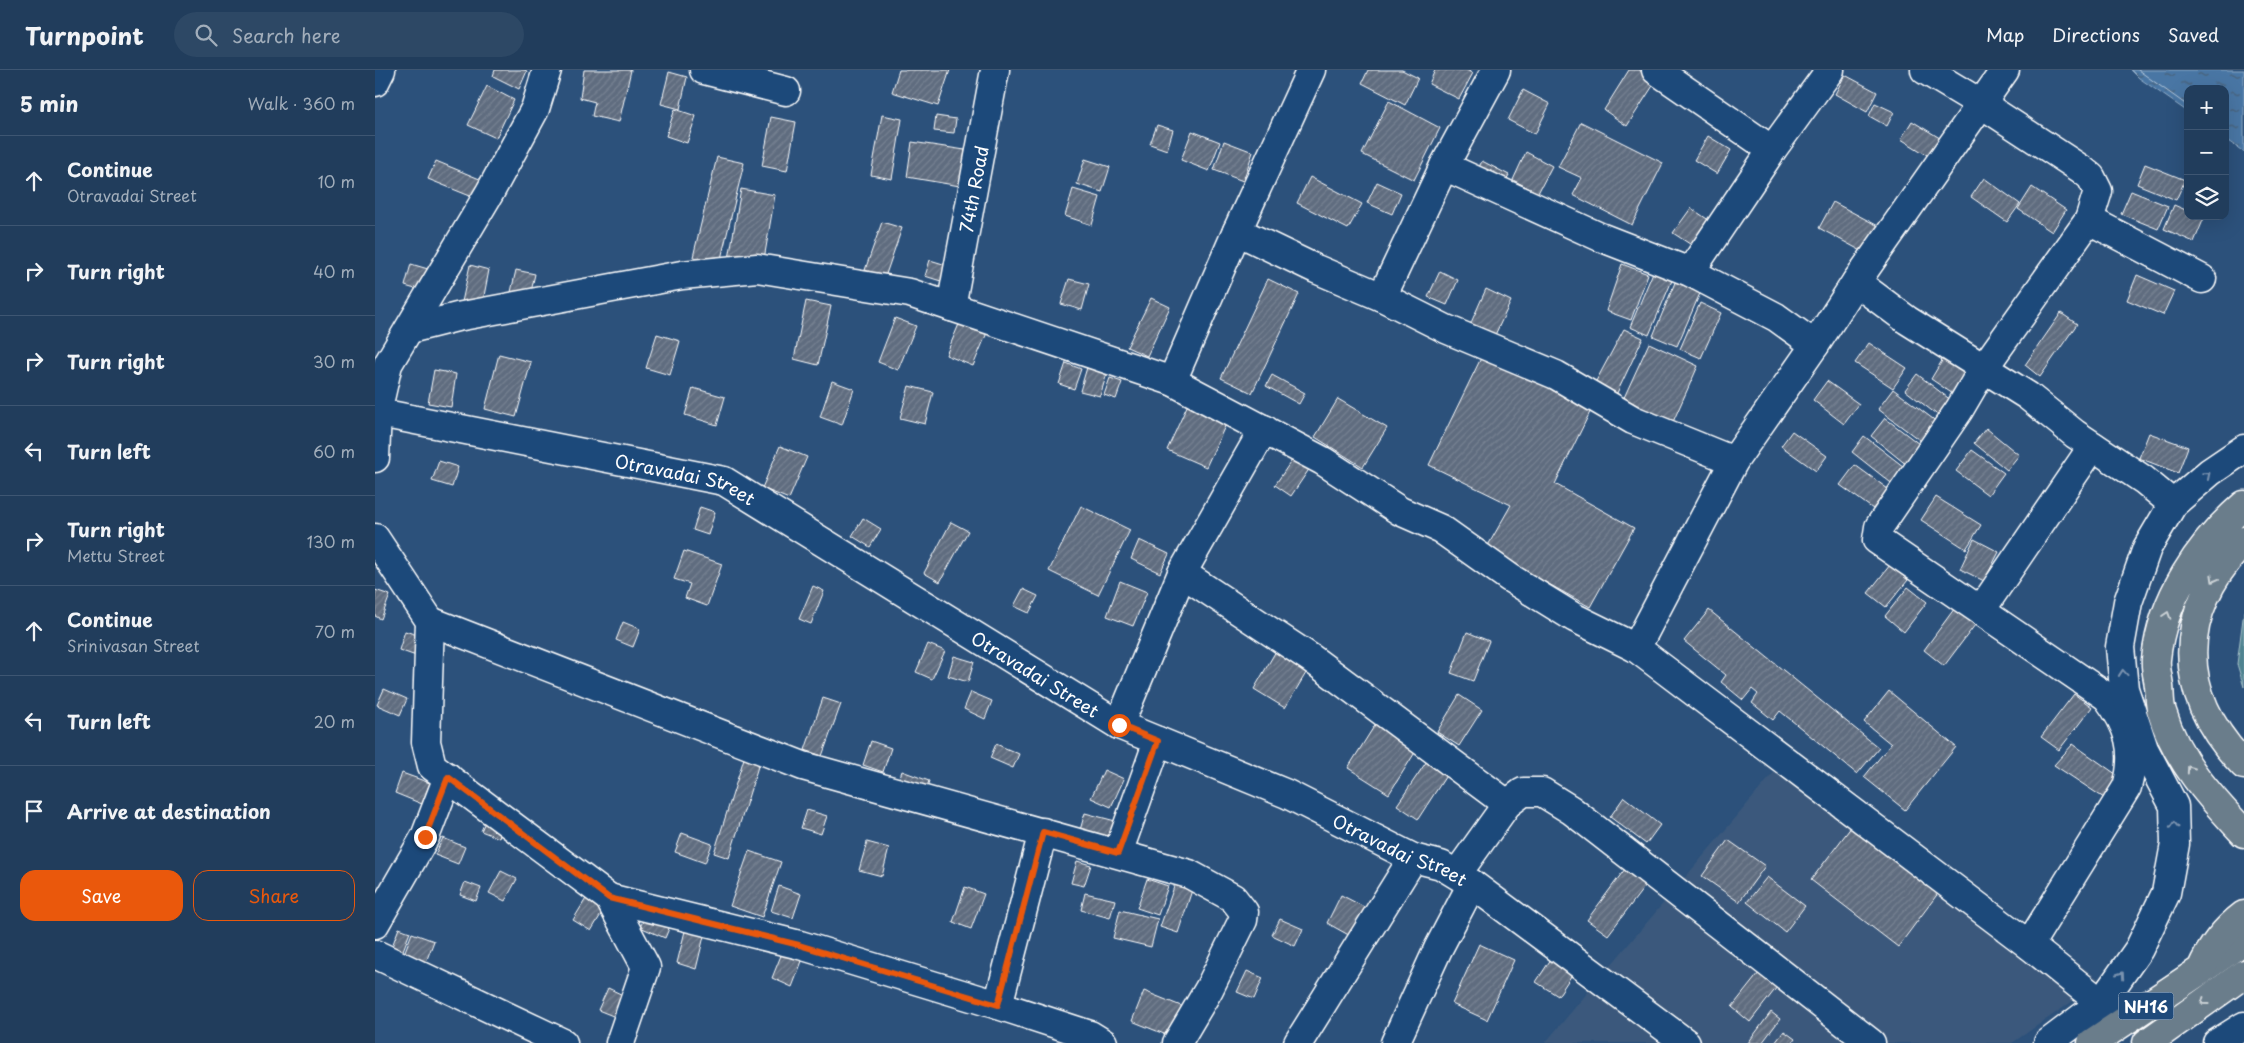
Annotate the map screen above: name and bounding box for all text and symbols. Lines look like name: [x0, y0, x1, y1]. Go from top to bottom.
search box: [174, 12, 524, 57]
text: Turnpoint: [25, 17, 144, 53]
icon: search: [192, 21, 220, 49]
text: Search here: [232, 21, 341, 49]
text: Map: [1986, 21, 2024, 48]
text: Directions: [2052, 21, 2140, 48]
text: Saved: [2168, 21, 2219, 48]
map controls: [2184, 85, 2229, 220]
button: +: [2184, 85, 2229, 130]
text: 5 min: [20, 87, 78, 119]
text: Walk · 360 m: [248, 91, 355, 115]
button: −: [2184, 130, 2229, 175]
street label: 74th Road: [952, 143, 994, 235]
text: Continue: [67, 155, 153, 183]
icon: ahead: [20, 167, 48, 195]
text: 10 m: [318, 169, 355, 193]
button: layers: [2184, 175, 2229, 220]
text: Otravadai Street: [67, 183, 197, 207]
icon: right: [20, 257, 48, 285]
text: Turn right: [67, 257, 165, 285]
text: 40 m: [313, 259, 355, 283]
icon: right: [20, 347, 48, 375]
text: Turn right: [67, 347, 165, 375]
text: 30 m: [313, 349, 355, 373]
icon: left: [20, 437, 48, 465]
text: Turn left: [67, 437, 151, 465]
text: 60 m: [313, 439, 355, 463]
street label: Otravadai Street: [613, 446, 761, 511]
one-way arrow: [2202, 471, 2211, 480]
text: Turn right: [67, 515, 165, 543]
icon: right: [20, 527, 48, 555]
text: 130 m: [307, 529, 355, 553]
text: Mettu Street: [67, 543, 165, 567]
one-way arrow: [2210, 573, 2220, 582]
text: Continue: [67, 605, 153, 633]
one-way arrow: [2161, 612, 2171, 620]
icon: ahead: [20, 617, 48, 645]
text: 70 m: [315, 619, 355, 643]
street label: Otravadai Street: [966, 624, 1105, 723]
text: Srinivasan Street: [67, 633, 200, 657]
one-way arrow: [2117, 668, 2128, 676]
icon: left: [20, 707, 48, 735]
text: Turn left: [67, 707, 151, 735]
text: 20 m: [314, 709, 355, 733]
route start: [1108, 714, 1131, 737]
one-way arrow: [2187, 765, 2197, 774]
icon: arrive: [20, 797, 48, 825]
text: Arrive at destination: [67, 797, 271, 825]
street label: Otravadai Street: [1328, 806, 1473, 892]
one-way arrow: [2169, 821, 2180, 829]
route end: [414, 826, 437, 849]
button: Save: [20, 870, 183, 921]
button: Share: [193, 870, 355, 921]
one-way arrow: [2115, 971, 2124, 980]
road number: NH16: [2119, 992, 2173, 1019]
one-way arrow: [2200, 996, 2210, 1005]

